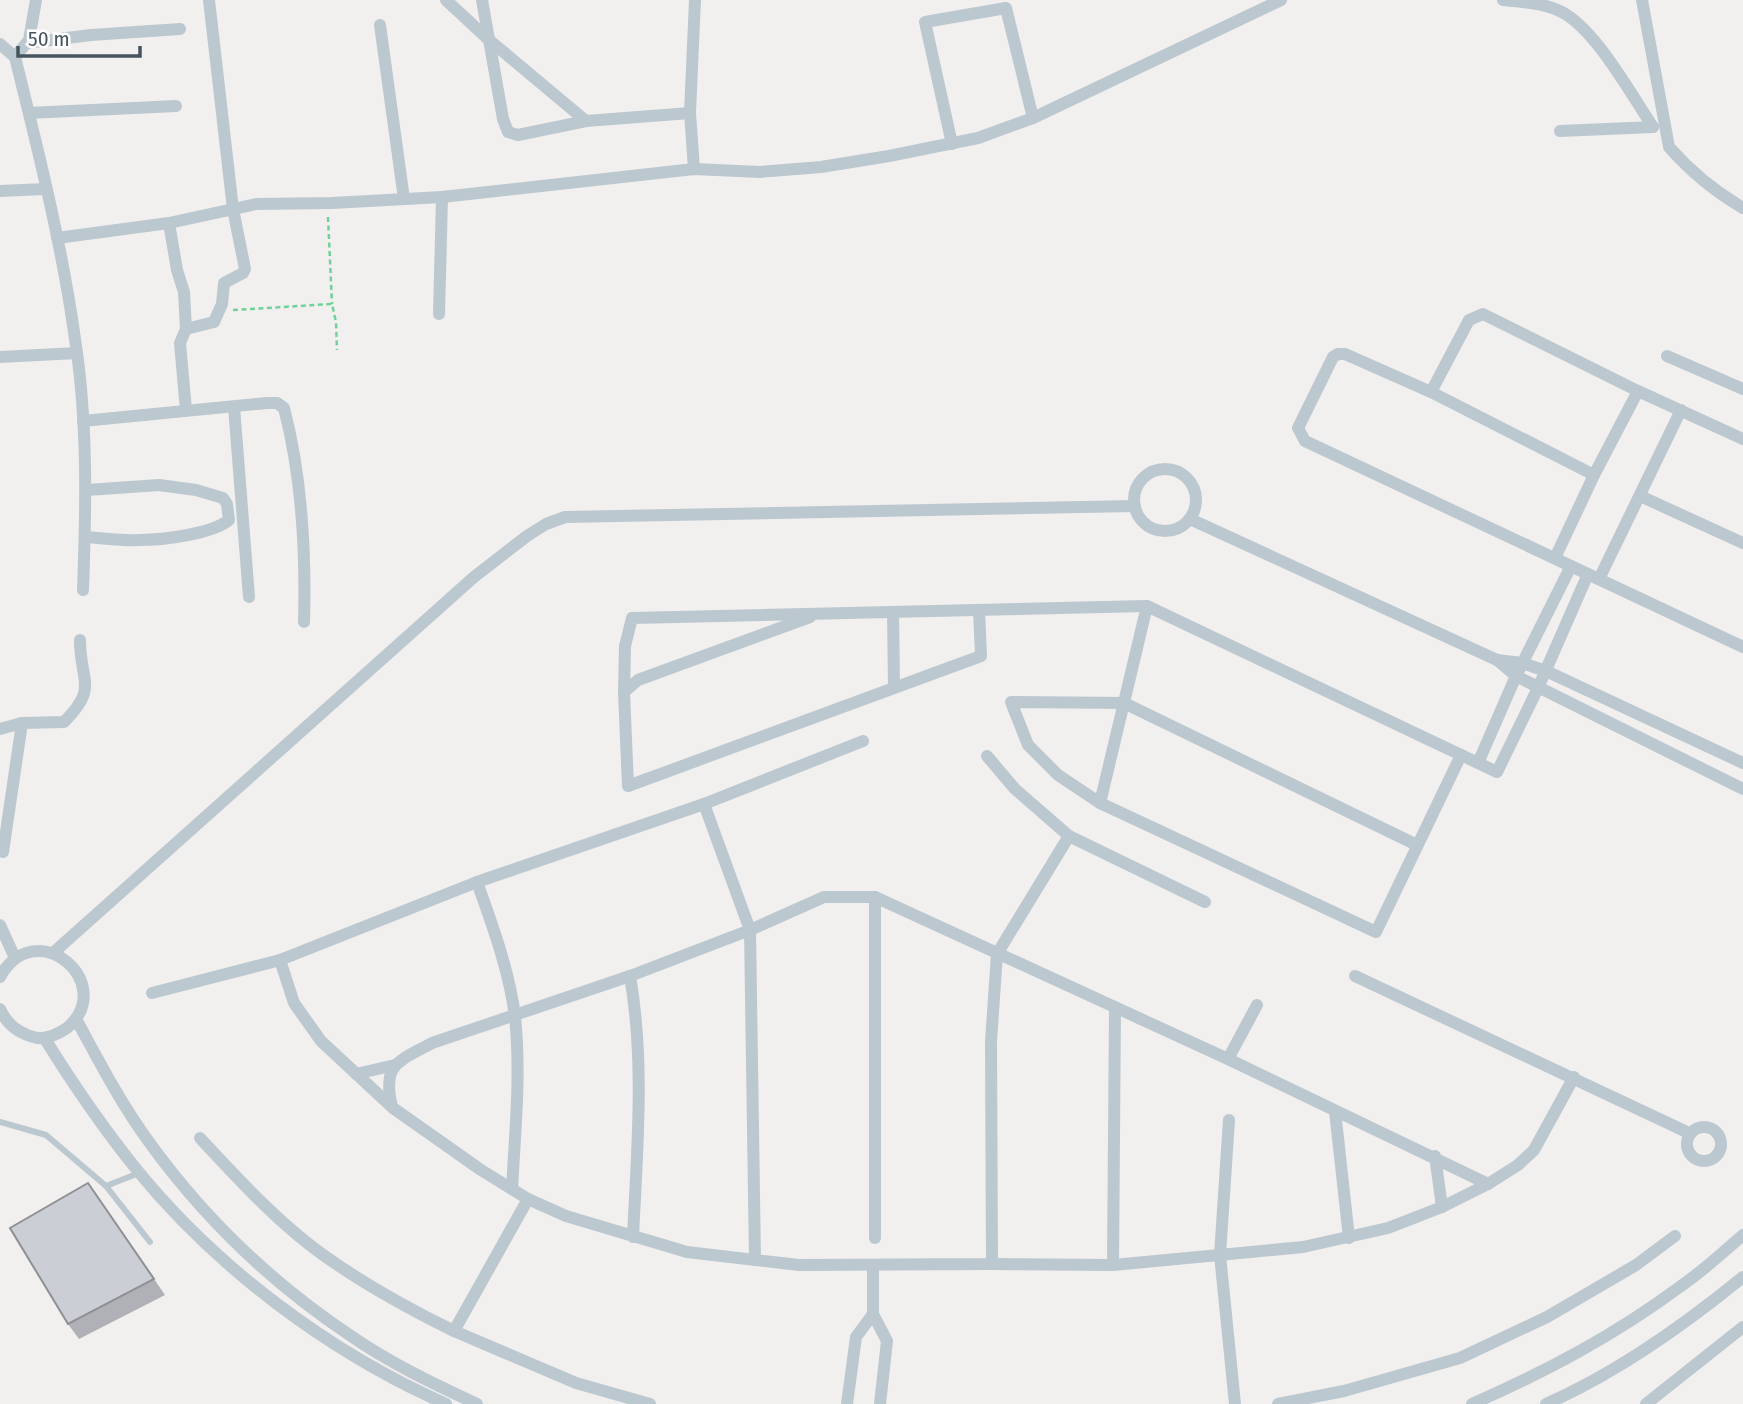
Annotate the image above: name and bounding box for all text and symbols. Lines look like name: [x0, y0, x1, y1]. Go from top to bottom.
scale bar: [18, 14, 140, 58]
text: 50 m: [28, 26, 70, 52]

